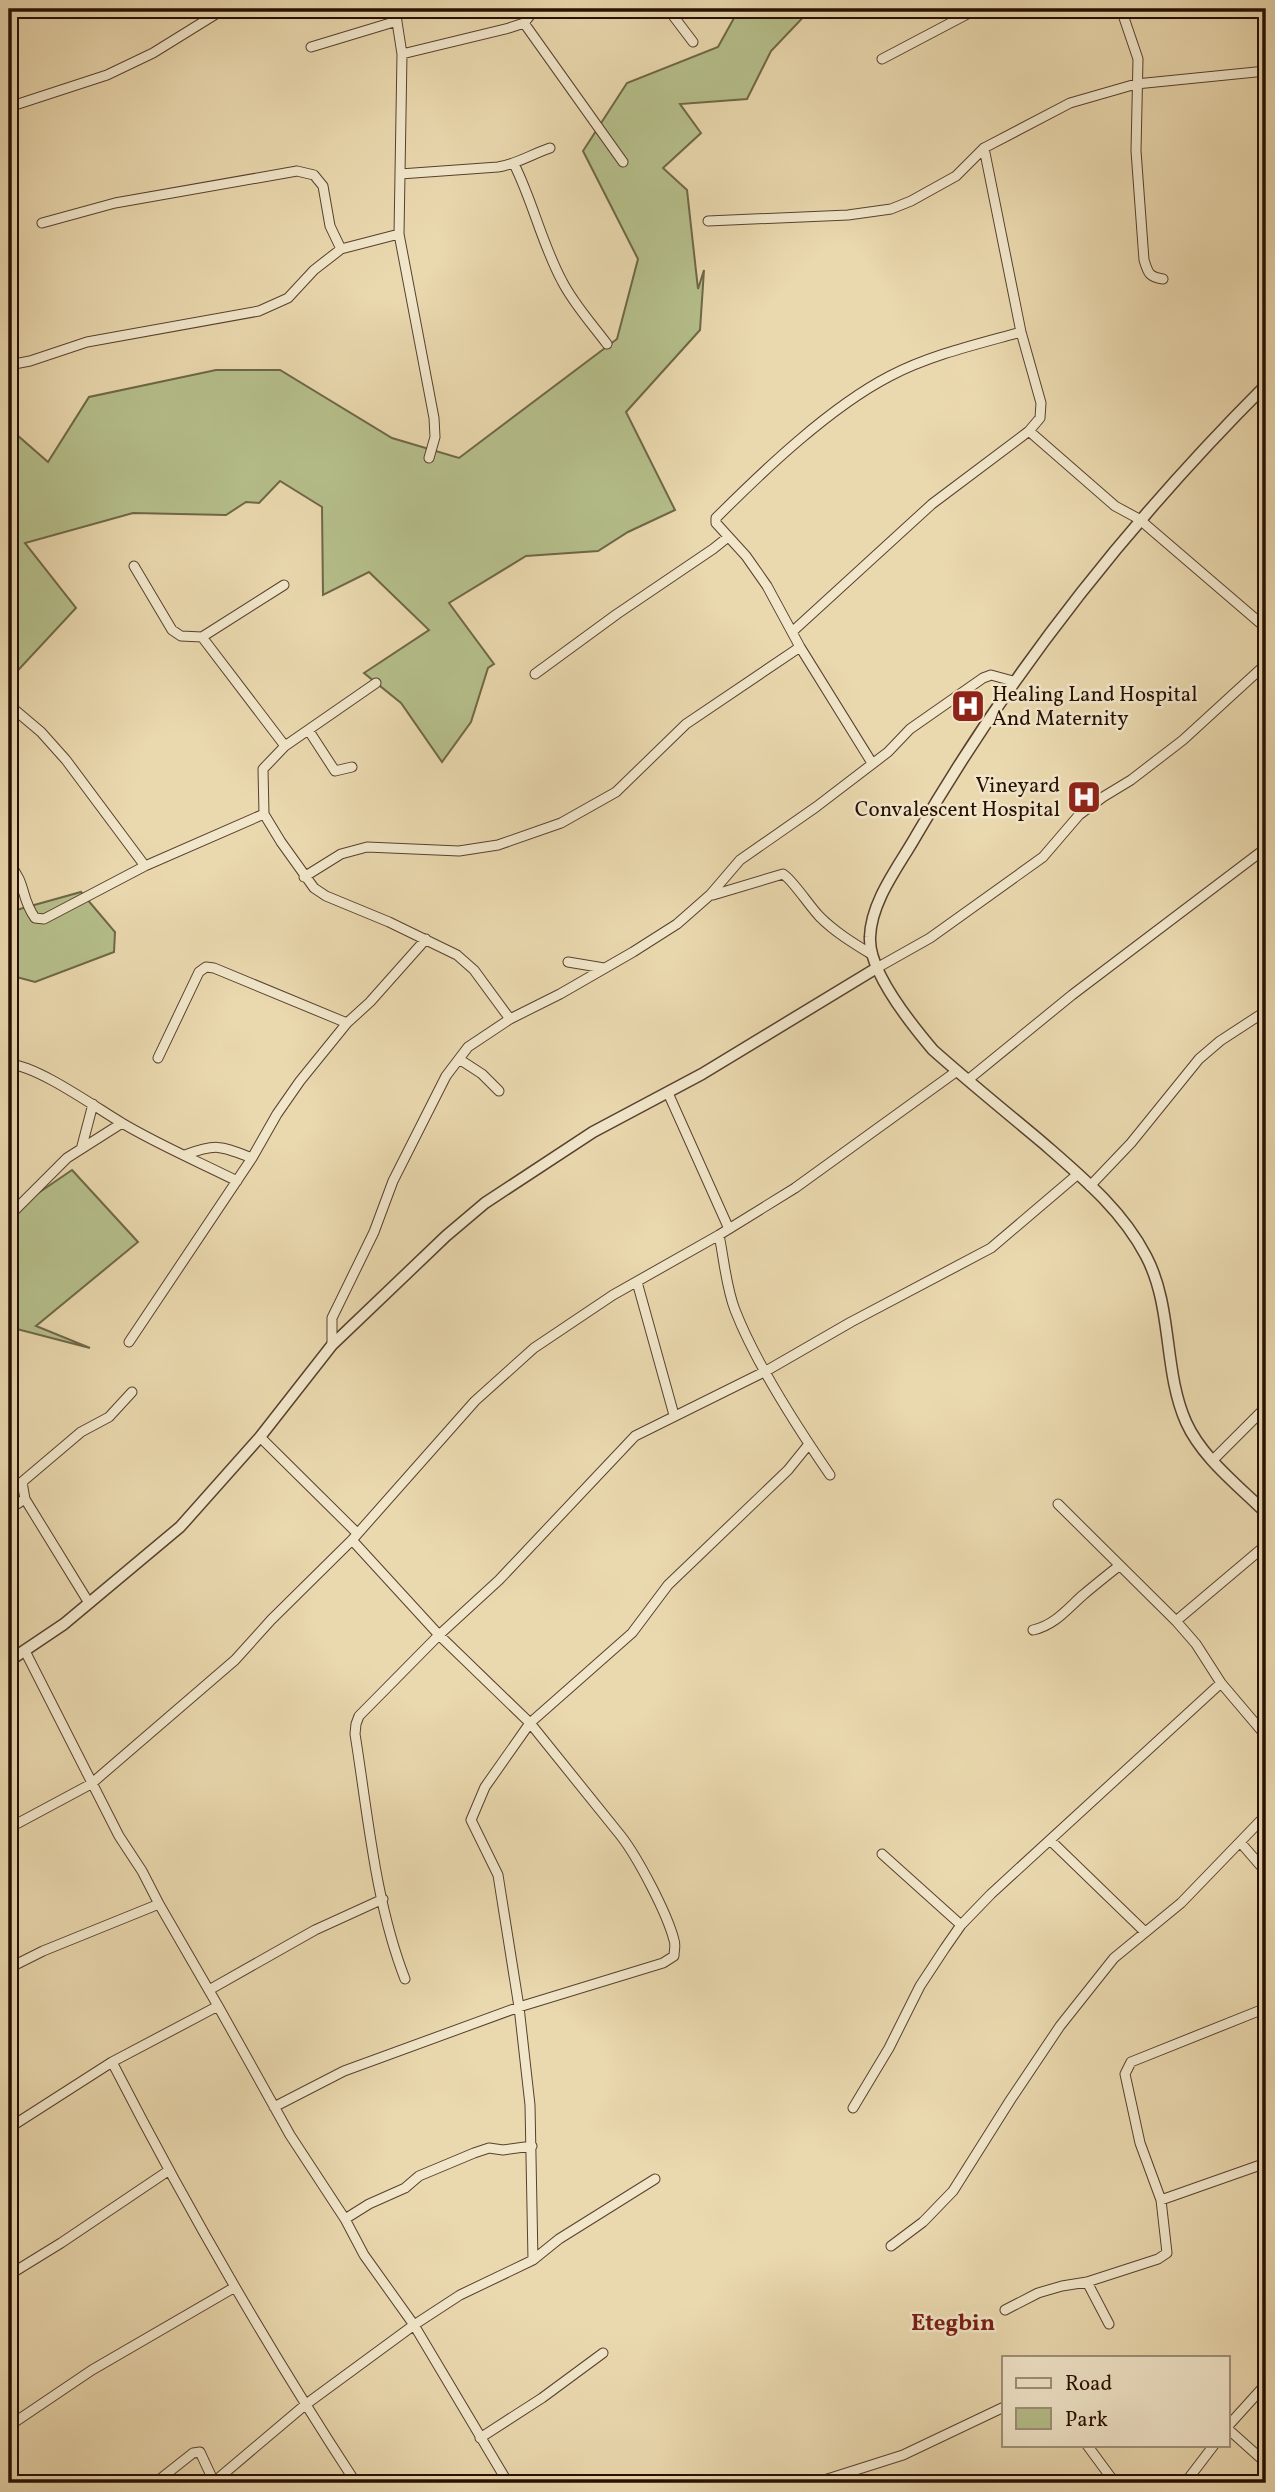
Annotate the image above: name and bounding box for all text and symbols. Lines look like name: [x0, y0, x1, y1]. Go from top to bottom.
place label: Healing Land Hospital And Maternity: [992, 681, 1198, 734]
hospital icon: Healing Land Hospital And Maternity: [949, 687, 987, 725]
place label: Vineyard Convalescent Hospital: [855, 772, 1060, 825]
hospital icon: Vineyard Convalescent Hospital: [1065, 778, 1103, 816]
district label: Etegbin: [911, 2308, 995, 2340]
legend: [1002, 2356, 1230, 2446]
text: Road: [1065, 2370, 1112, 2399]
text: Park: [1065, 2406, 1108, 2435]

